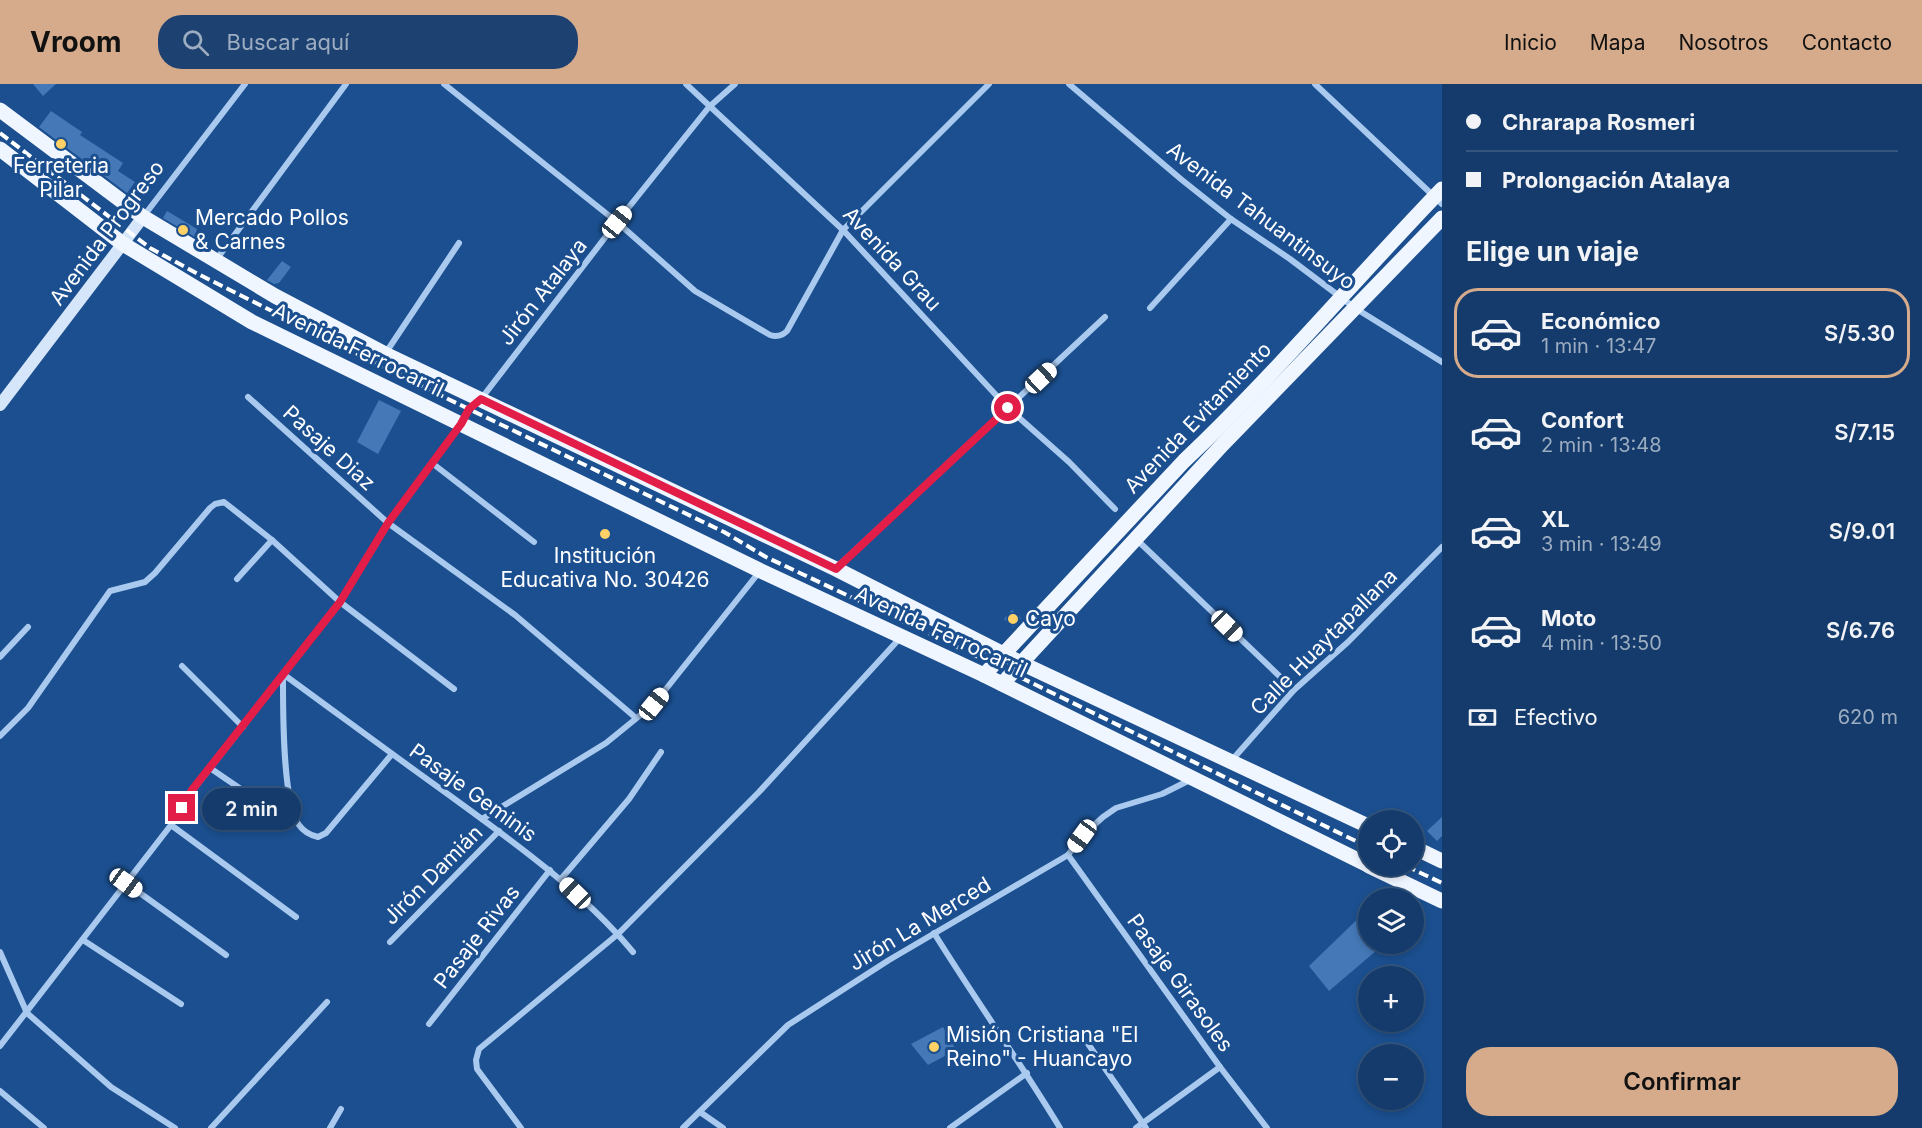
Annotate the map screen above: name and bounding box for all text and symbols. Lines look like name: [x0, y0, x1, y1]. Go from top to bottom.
search box: [158, 15, 578, 69]
text: Vroom: [30, 25, 122, 59]
icon: search: [179, 26, 212, 59]
text: Buscar aquí: [227, 29, 349, 55]
text: Inicio: [1504, 30, 1557, 55]
text: Mapa: [1590, 30, 1645, 55]
text: Nosotros: [1678, 30, 1769, 55]
text: Contacto: [1802, 30, 1892, 55]
text: Chrarapa Rosmeri: [1502, 109, 1695, 135]
marker: Ferreteria Pilar: [54, 137, 68, 151]
street label: Avenida Tahuantinsuyo: [1162, 137, 1360, 295]
place label: Ferreteria Pilar: [13, 153, 109, 202]
street label: Avenida Progreso: [44, 155, 169, 310]
text: Prolongación Atalaya: [1502, 167, 1730, 193]
car: [599, 202, 635, 242]
street label: Avenida Grau: [838, 202, 947, 316]
place label: Mercado Pollos & Carnes: [195, 205, 349, 254]
marker: Mercado Pollos & Carnes: [176, 223, 190, 237]
street label: Jirón Atalaya: [493, 233, 592, 350]
text: Elige un viaje: [1466, 235, 1639, 268]
street label: Avenida Ferrocarril: [268, 297, 448, 402]
icon: car: [1469, 306, 1523, 360]
text: Económico: [1541, 308, 1660, 334]
text: S/5.30: [1824, 320, 1895, 346]
text: 1 min · 13:47: [1541, 334, 1656, 358]
street label: Avenida Evitamiento: [1119, 337, 1276, 498]
car: [1022, 359, 1060, 397]
route start: [994, 394, 1021, 421]
street label: Pasaje Diaz: [278, 400, 380, 495]
icon: car: [1469, 405, 1523, 459]
text: Confort: [1541, 407, 1624, 433]
text: S/7.15: [1834, 419, 1895, 445]
text: 2 min · 13:48: [1541, 433, 1662, 457]
icon: car: [1469, 504, 1523, 558]
text: XL: [1541, 506, 1570, 532]
text: S/9.01: [1829, 518, 1895, 544]
marker: Institución Educativa No. 30426: [598, 527, 612, 541]
text: 3 min · 13:49: [1541, 532, 1662, 556]
place label: Institución Educativa No. 30426: [500, 543, 710, 592]
street label: Calle Huaytapallana: [1245, 563, 1402, 720]
street label: Avenida Ferrocarril: [851, 581, 1031, 683]
icon: car: [1469, 603, 1523, 657]
text: Moto: [1541, 605, 1596, 631]
place label: Cayo: [1025, 606, 1076, 631]
car: [1208, 607, 1246, 645]
marker: Cayo: [1006, 612, 1020, 626]
text: S/6.76: [1826, 617, 1895, 643]
text: 4 min · 13:50: [1541, 631, 1662, 655]
car: [636, 684, 672, 724]
icon: cash: [1466, 701, 1499, 734]
text: Efectivo: [1514, 704, 1598, 730]
text: 620 m: [1838, 705, 1898, 729]
street label: Pasaje Geminis: [405, 738, 542, 847]
callout: 2 min: [203, 787, 302, 829]
route end: [168, 794, 195, 821]
text: 2 min: [225, 797, 278, 821]
map controls: [1358, 810, 1424, 1110]
button: locate: [1358, 810, 1424, 876]
car: [1064, 816, 1100, 856]
street label: Jirón Damián: [378, 820, 488, 930]
car: [106, 865, 146, 901]
street label: Jirón La Merced: [844, 871, 995, 976]
car: [556, 874, 594, 912]
street label: Pasaje Rivas: [428, 880, 525, 993]
button: layers: [1358, 888, 1424, 954]
street label: Pasaje Girasoles: [1122, 909, 1239, 1056]
button: +: [1358, 966, 1424, 1032]
place label: Misión Cristiana "El Reino" - Huancayo: [946, 1022, 1138, 1071]
marker: Misión Cristiana "El Reino" - Huancayo: [927, 1040, 941, 1054]
button: −: [1358, 1044, 1424, 1110]
button: Confirmar: [1466, 1047, 1898, 1116]

